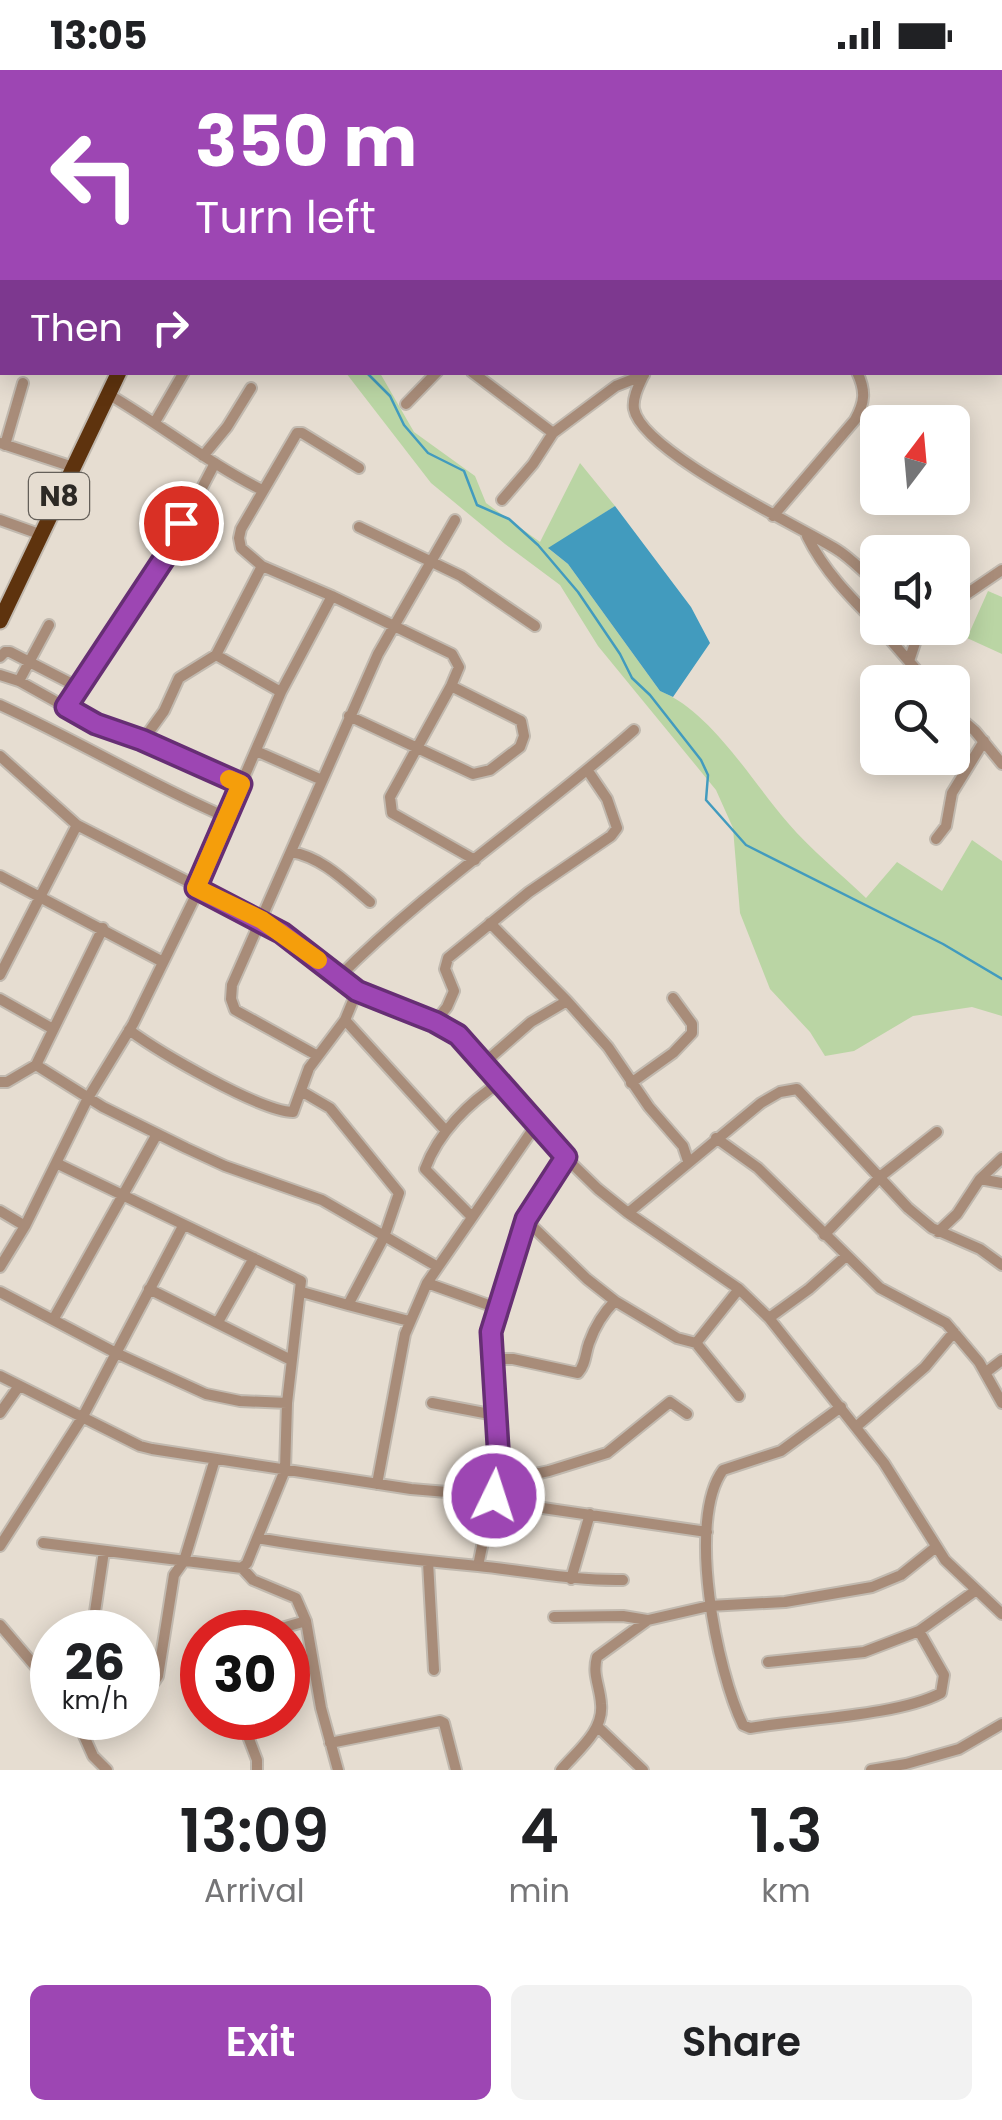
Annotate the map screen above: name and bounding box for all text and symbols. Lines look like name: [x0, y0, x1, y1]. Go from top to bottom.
text: 13:05: [50, 9, 148, 62]
text: 350 m: [195, 92, 417, 191]
icon: left: [30, 110, 160, 240]
text: Turn left: [195, 186, 376, 249]
icon: right: [143, 300, 198, 355]
text: Then: [30, 301, 123, 354]
north arrow: [860, 405, 970, 515]
map controls: [860, 405, 970, 775]
road number: N8: [29, 473, 89, 519]
pin: [139, 481, 224, 566]
icon: arrive: [154, 496, 209, 551]
button: sound: [860, 535, 970, 645]
button: search: [860, 665, 970, 775]
position arrow: [442, 1444, 546, 1548]
speed limit sign: 30: [180, 1610, 310, 1740]
text: 26: [65, 1627, 125, 1698]
text: km/h: [62, 1683, 128, 1718]
text: 13:09: [179, 1789, 329, 1873]
text: 4: [519, 1789, 559, 1873]
text: 1.3: [749, 1789, 823, 1873]
text: Arrival: [204, 1868, 305, 1913]
text: min: [509, 1868, 570, 1913]
text: km: [761, 1868, 811, 1913]
button: Exit: [30, 1985, 491, 2100]
button: Share: [511, 1985, 972, 2100]

